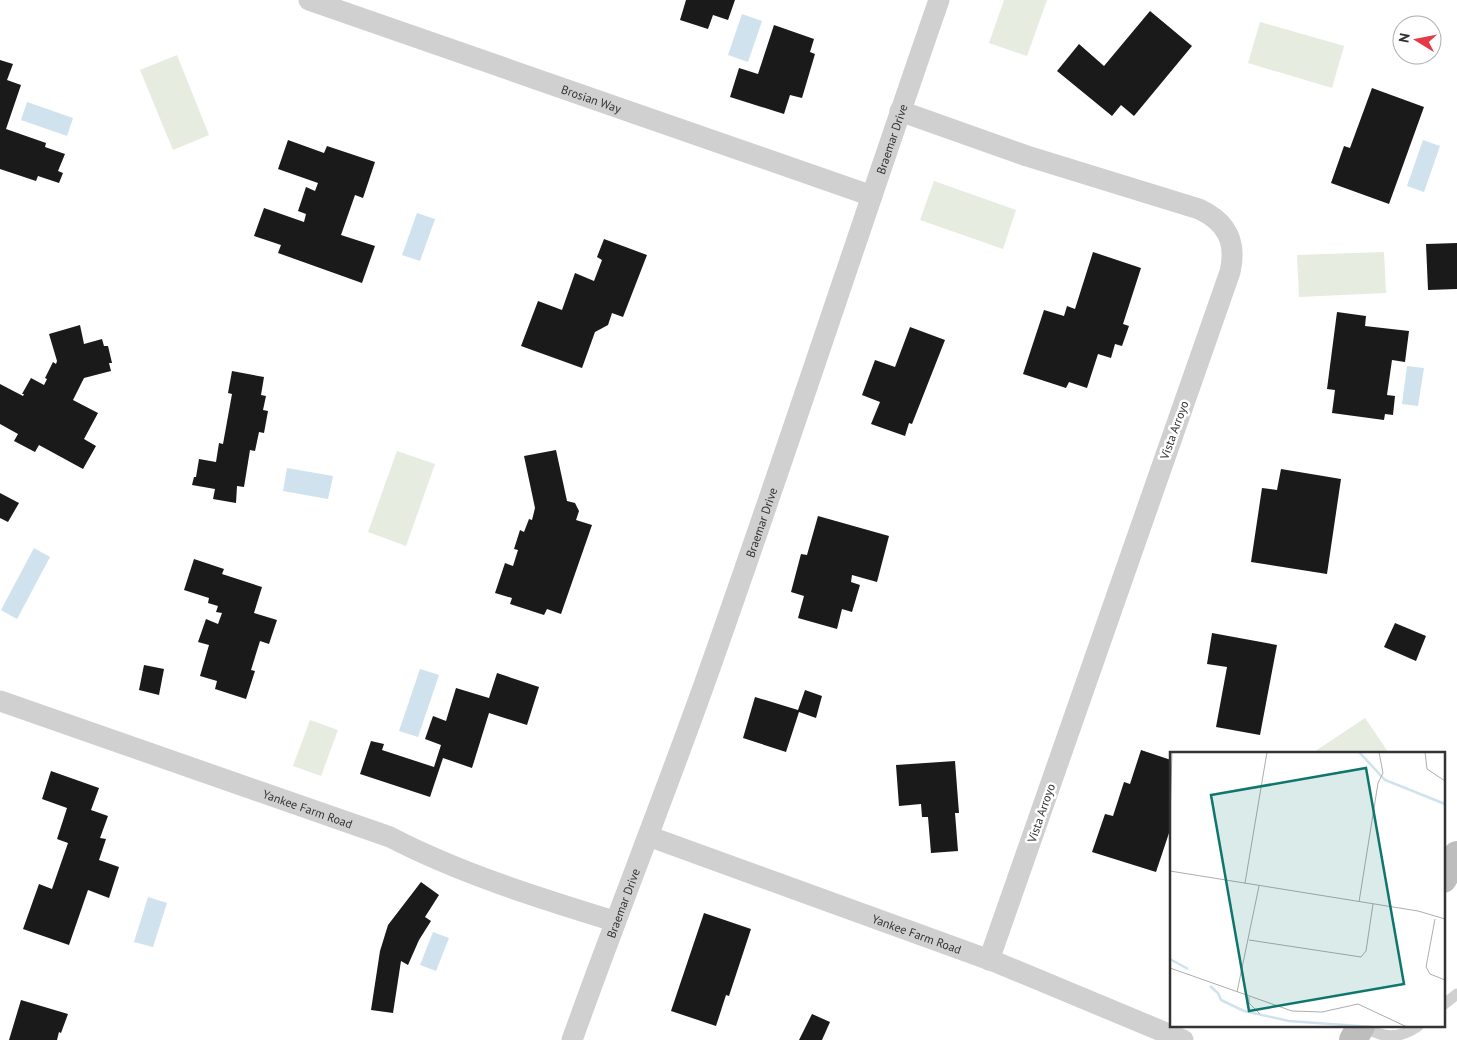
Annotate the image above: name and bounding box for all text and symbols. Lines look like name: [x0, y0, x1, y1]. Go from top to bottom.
north arrow: [1392, 15, 1442, 65]
text: N: [1395, 32, 1414, 44]
street label: Brosian Way: [559, 81, 624, 116]
street label: Braemar Drive: [872, 102, 910, 176]
street label: Vista Arroyo: [1156, 399, 1192, 462]
street label: Braemar Drive: [742, 485, 780, 559]
inset map: [1170, 752, 1444, 1028]
street label: Vista Arroyo: [1024, 782, 1058, 845]
street label: Yankee Farm Road: [261, 786, 355, 831]
street label: Braemar Drive: [603, 866, 643, 940]
street label: Yankee Farm Road: [870, 910, 964, 957]

